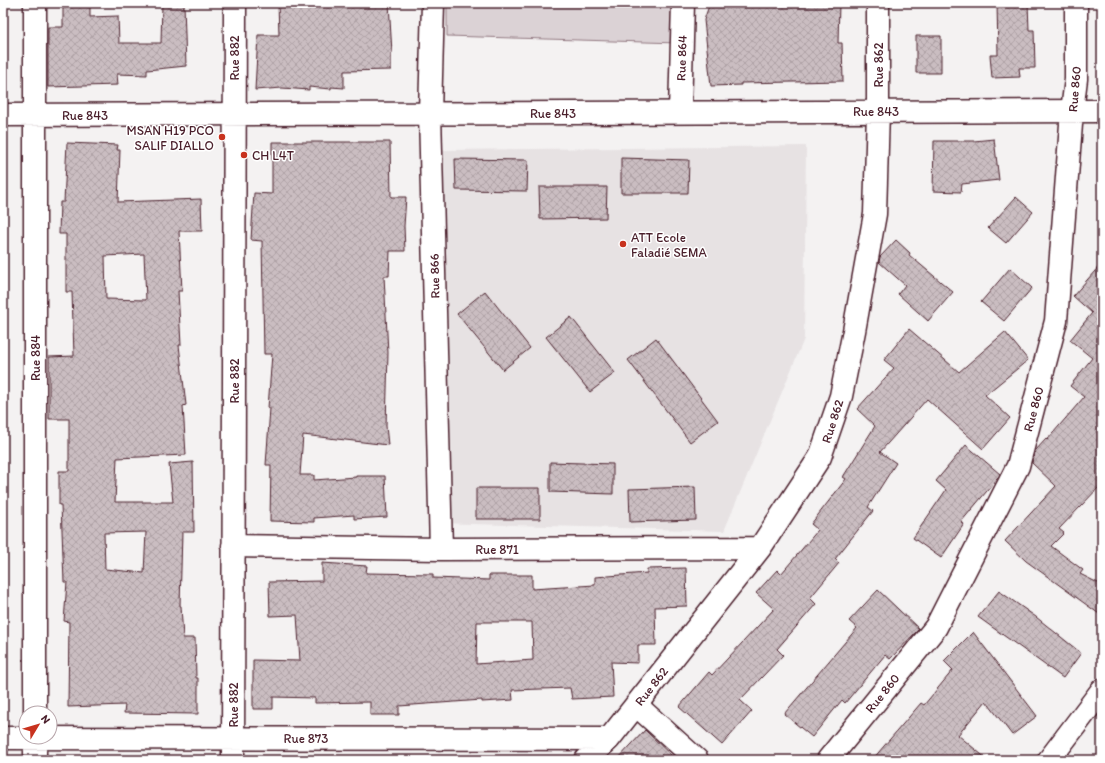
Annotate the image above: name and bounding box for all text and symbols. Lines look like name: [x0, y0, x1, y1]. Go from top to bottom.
street label: Rue 882: [227, 35, 242, 81]
street label: Rue 864: [673, 35, 690, 81]
street label: Rue 862: [871, 42, 886, 87]
street label: Rue 860: [1065, 65, 1084, 113]
street label: Rue 843: [853, 104, 899, 119]
street label: Rue 843: [530, 106, 576, 121]
street label: Rue 843: [62, 108, 108, 123]
place label: MSAN H19 PCO SALIF DIALLO: [126, 123, 214, 153]
marker: MSAN H19 PCO SALIF DIALLO: [217, 132, 227, 142]
place label: CH L4T: [252, 148, 295, 163]
marker: CH L4T: [239, 150, 249, 160]
place label: ATT Ecole Faladié SEMA: [631, 230, 707, 260]
marker: ATT Ecole Faladié SEMA: [618, 239, 628, 249]
street label: Rue 866: [427, 253, 442, 299]
street label: Rue 884: [28, 335, 43, 381]
street label: Rue 882: [227, 358, 242, 404]
street label: Rue 860: [1020, 385, 1047, 433]
street label: Rue 862: [818, 397, 847, 445]
street label: Rue 871: [475, 542, 519, 557]
street label: Rue 862: [632, 664, 671, 709]
street label: Rue 860: [862, 671, 903, 716]
street label: Rue 882: [226, 682, 241, 728]
north arrow: [18, 705, 58, 745]
text: N: [38, 712, 53, 726]
street label: Rue 873: [284, 731, 328, 746]

